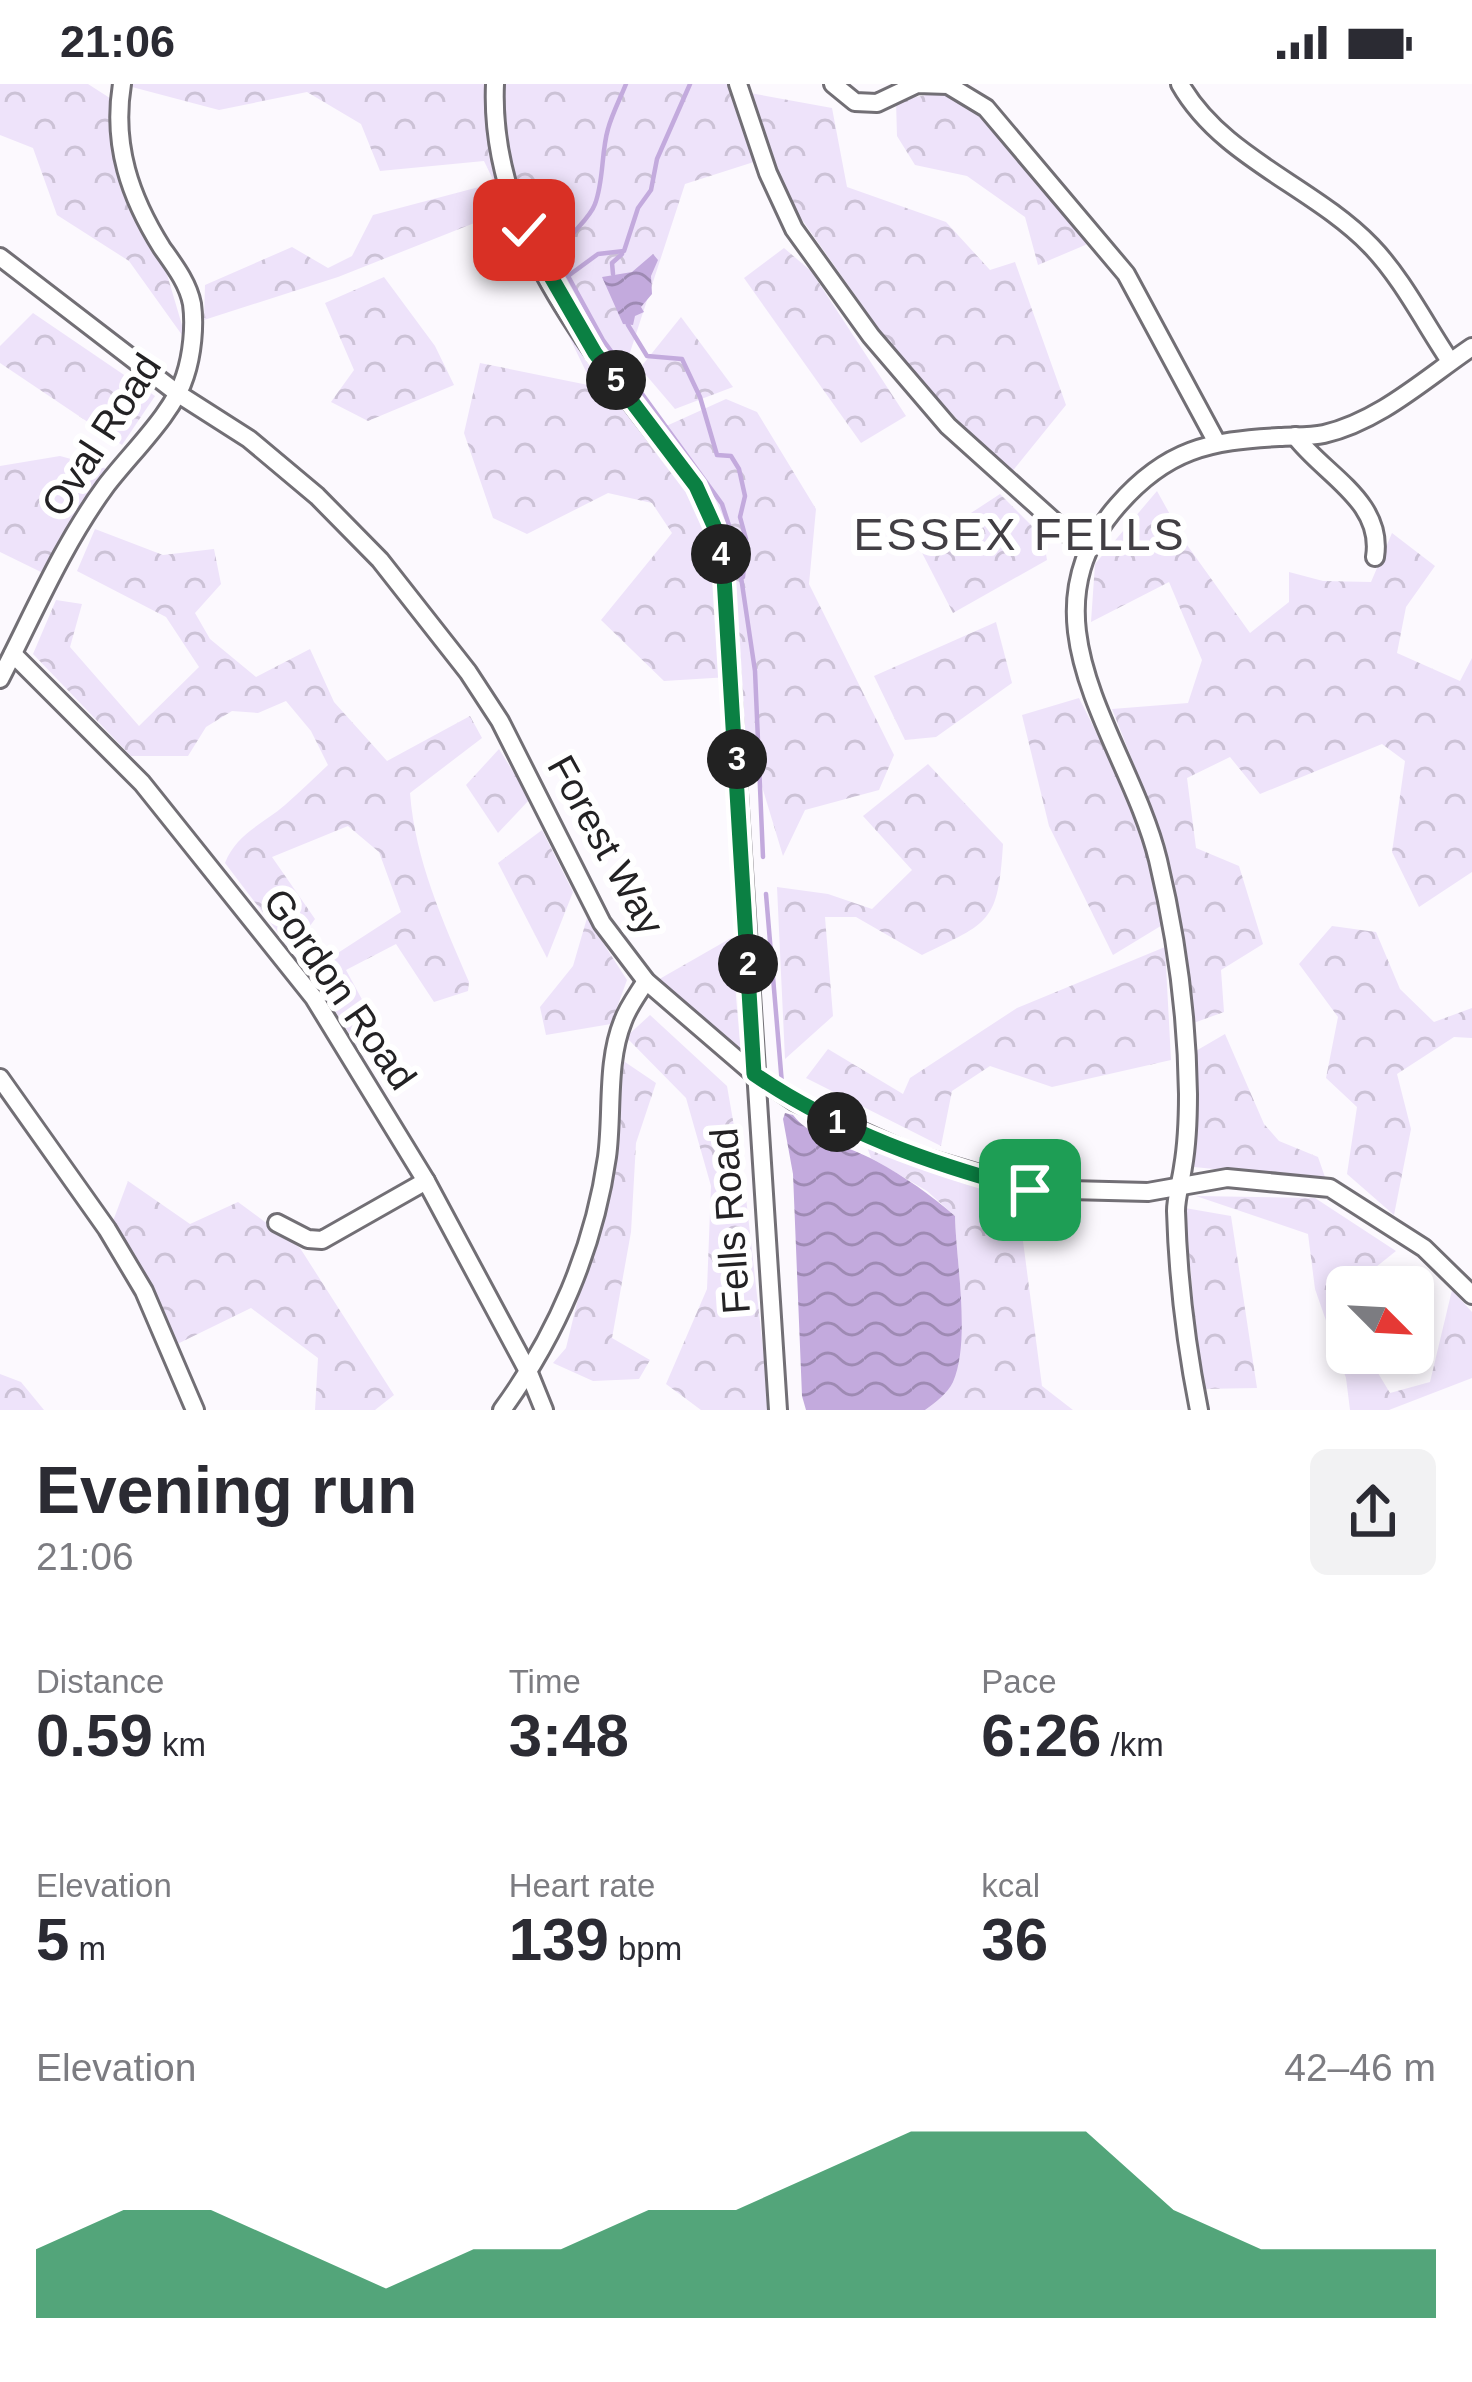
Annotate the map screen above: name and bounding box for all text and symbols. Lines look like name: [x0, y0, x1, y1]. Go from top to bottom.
text: 21:06: [60, 16, 175, 67]
pin: [473, 179, 575, 281]
icon: check: [491, 197, 557, 263]
street label: Oval Road: [33, 346, 169, 524]
pin: 5: [586, 350, 646, 410]
text: 5: [607, 361, 625, 398]
district label: ESSEX FELLS: [853, 509, 1187, 560]
pin: 4: [691, 524, 751, 584]
text: 4: [712, 535, 730, 572]
pin: 3: [707, 729, 767, 789]
text: 3: [728, 740, 746, 777]
street label: Forest Way: [539, 748, 673, 942]
street label: Gordon Road: [255, 881, 425, 1097]
pin: 2: [718, 934, 778, 994]
text: 2: [739, 945, 757, 982]
pin: 1: [807, 1092, 867, 1152]
text: 1: [828, 1103, 846, 1140]
street label: Fells Road: [702, 1127, 758, 1315]
pin: [979, 1139, 1081, 1241]
icon: arrive: [997, 1157, 1063, 1223]
north arrow: [1326, 1266, 1434, 1374]
map controls: [1326, 1266, 1434, 1374]
button: share: [1310, 1449, 1436, 1575]
text: Evening run: [36, 1453, 417, 1527]
text: 21:06: [36, 1535, 134, 1578]
text: Distance: [36, 1663, 164, 1700]
text: Time: [509, 1663, 581, 1700]
text: Pace: [981, 1663, 1057, 1700]
text: 0.59: [36, 1702, 153, 1769]
text: 3:48: [509, 1702, 629, 1769]
text: 6:26: [981, 1702, 1101, 1769]
text: km: [153, 1726, 206, 1763]
text: /km: [1101, 1726, 1164, 1763]
text: Elevation: [36, 1867, 172, 1904]
text: Heart rate: [509, 1867, 655, 1904]
text: kcal: [981, 1867, 1040, 1904]
text: 5: [36, 1906, 69, 1973]
text: 139: [509, 1906, 609, 1973]
text: 36: [981, 1906, 1048, 1973]
text: m: [69, 1930, 106, 1967]
text: bpm: [609, 1930, 682, 1967]
text: Elevation: [36, 2046, 196, 2089]
text: 42–46 m: [1284, 2046, 1436, 2089]

